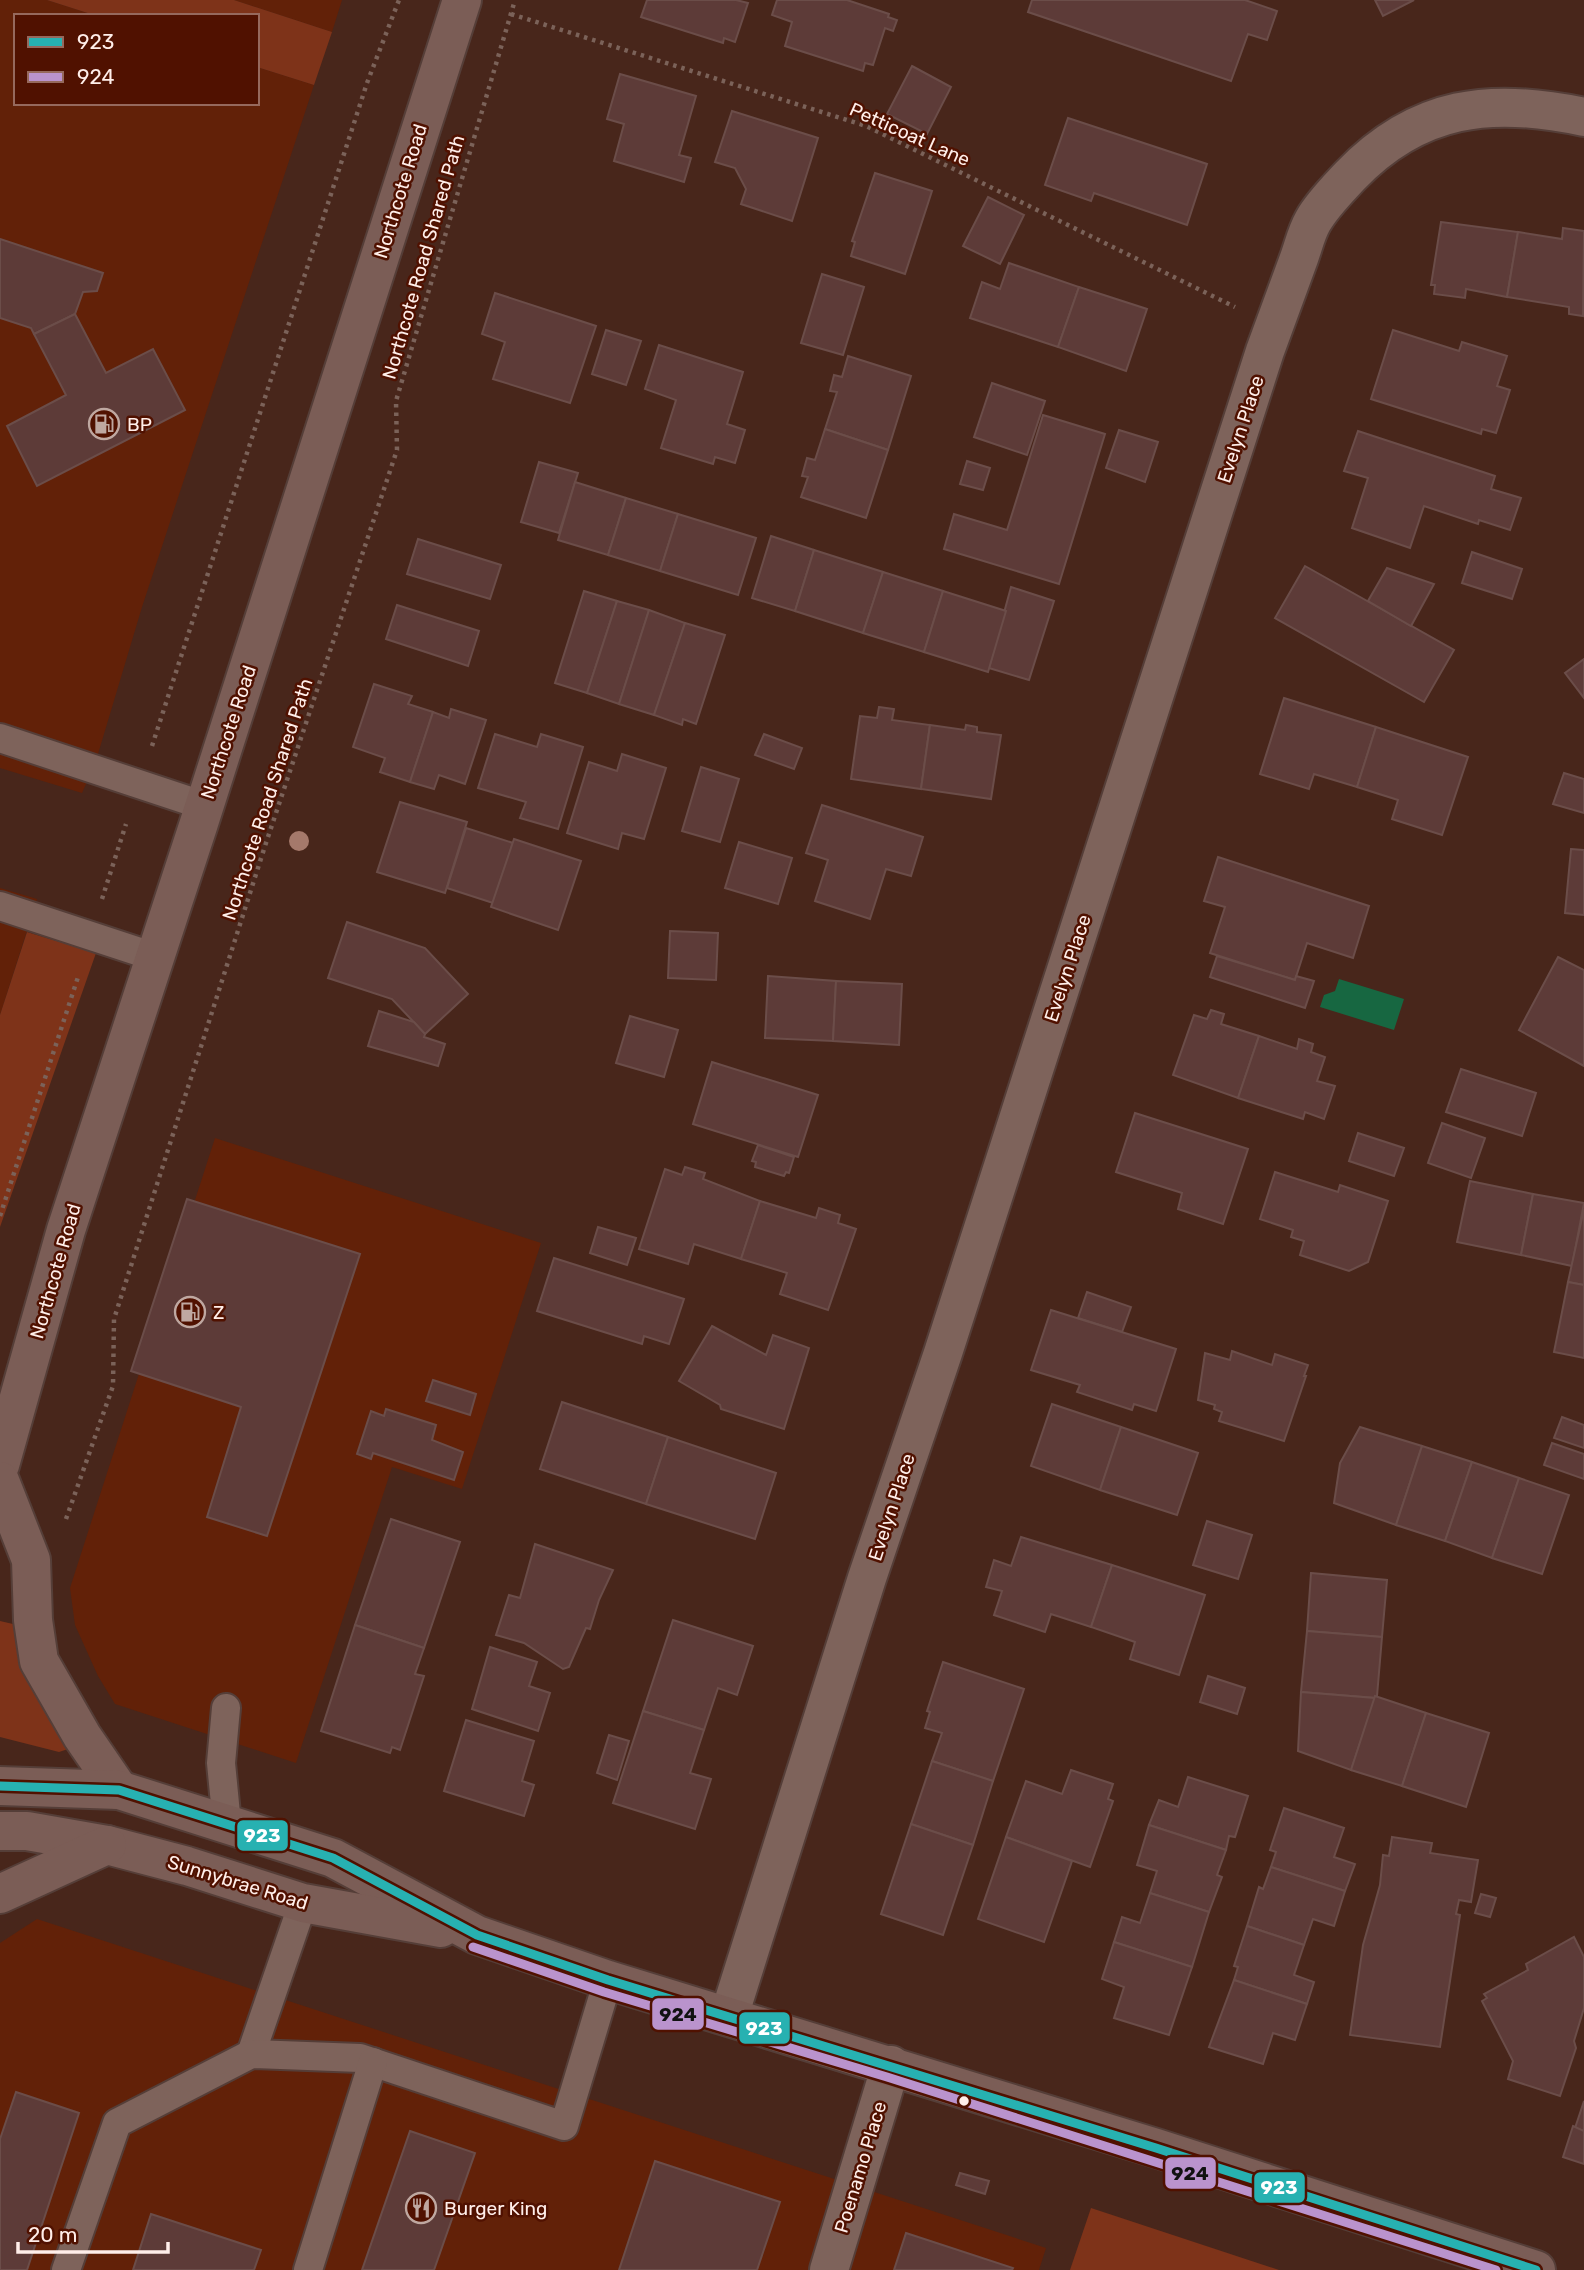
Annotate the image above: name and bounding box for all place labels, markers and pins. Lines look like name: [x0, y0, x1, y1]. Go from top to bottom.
fuel station icon: BP: [87, 407, 121, 441]
place label: BP: [127, 413, 152, 436]
fuel station icon: Z: [173, 1295, 207, 1329]
place label: Z: [213, 1301, 224, 1324]
unlabelled marker: [957, 2094, 971, 2108]
restaurant icon: Burger King: [404, 2191, 438, 2225]
place label: Burger King: [444, 2197, 547, 2220]

